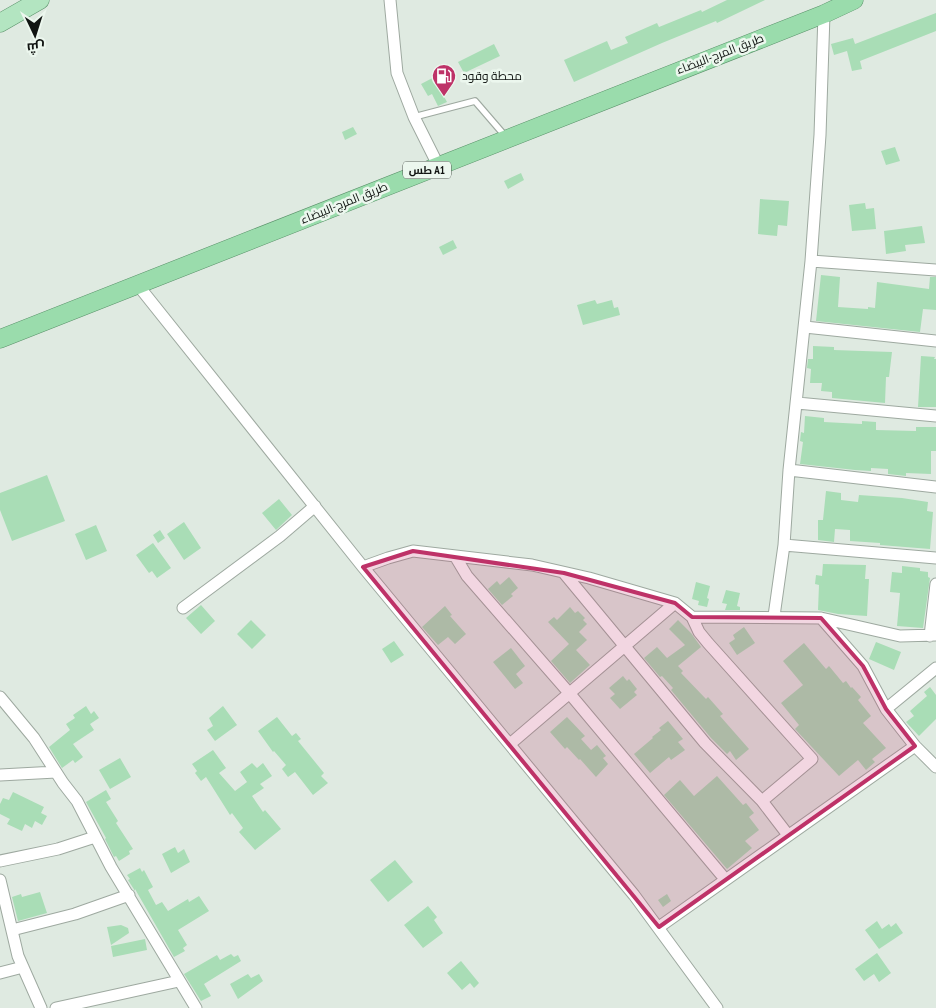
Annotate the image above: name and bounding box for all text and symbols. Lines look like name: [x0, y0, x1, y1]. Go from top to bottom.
north arrow: [10, 10, 60, 60]
street label: طريق المرج-البيضاء: [674, 30, 766, 78]
text: ش: [26, 38, 45, 58]
fuel station icon: محطة وقود: [431, 63, 457, 97]
place label: محطة وقود: [462, 68, 522, 83]
road number: طس A1: [403, 162, 451, 178]
street label: طريق المرج-البيضاء: [298, 178, 390, 228]

